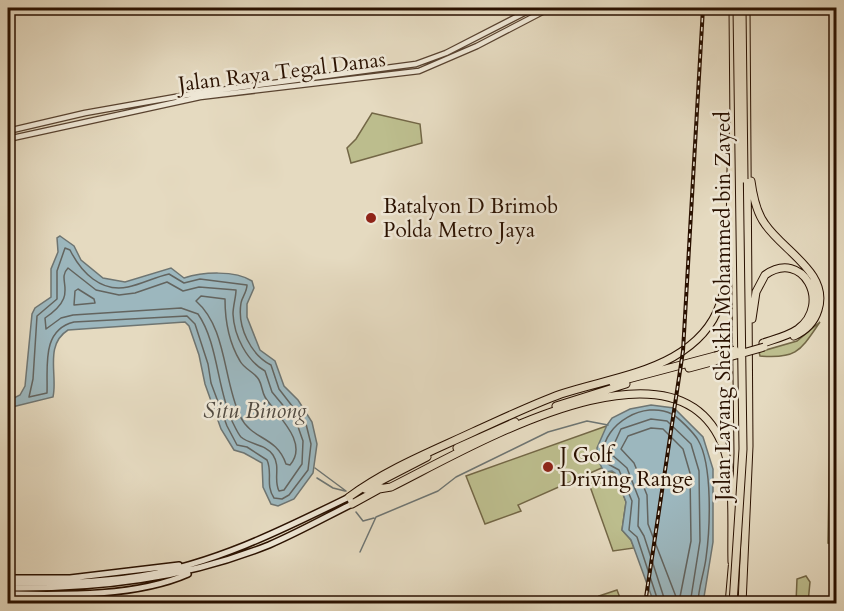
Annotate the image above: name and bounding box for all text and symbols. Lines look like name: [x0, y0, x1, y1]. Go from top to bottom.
street label: Jalan Raya Tegal Danas: [174, 45, 387, 99]
street label: Jalan Layang Sheikh Mohammed bin Zayed: [709, 111, 738, 504]
place label: Batalyon D Brimob Polda Metro Jaya: [383, 192, 558, 245]
marker: Batalyon D Brimob Polda Metro Jaya: [364, 211, 378, 225]
water label: Situ Binong: [203, 396, 307, 426]
place label: J Golf Driving Range: [557, 441, 693, 494]
marker: J Golf Driving Range: [541, 460, 555, 474]

